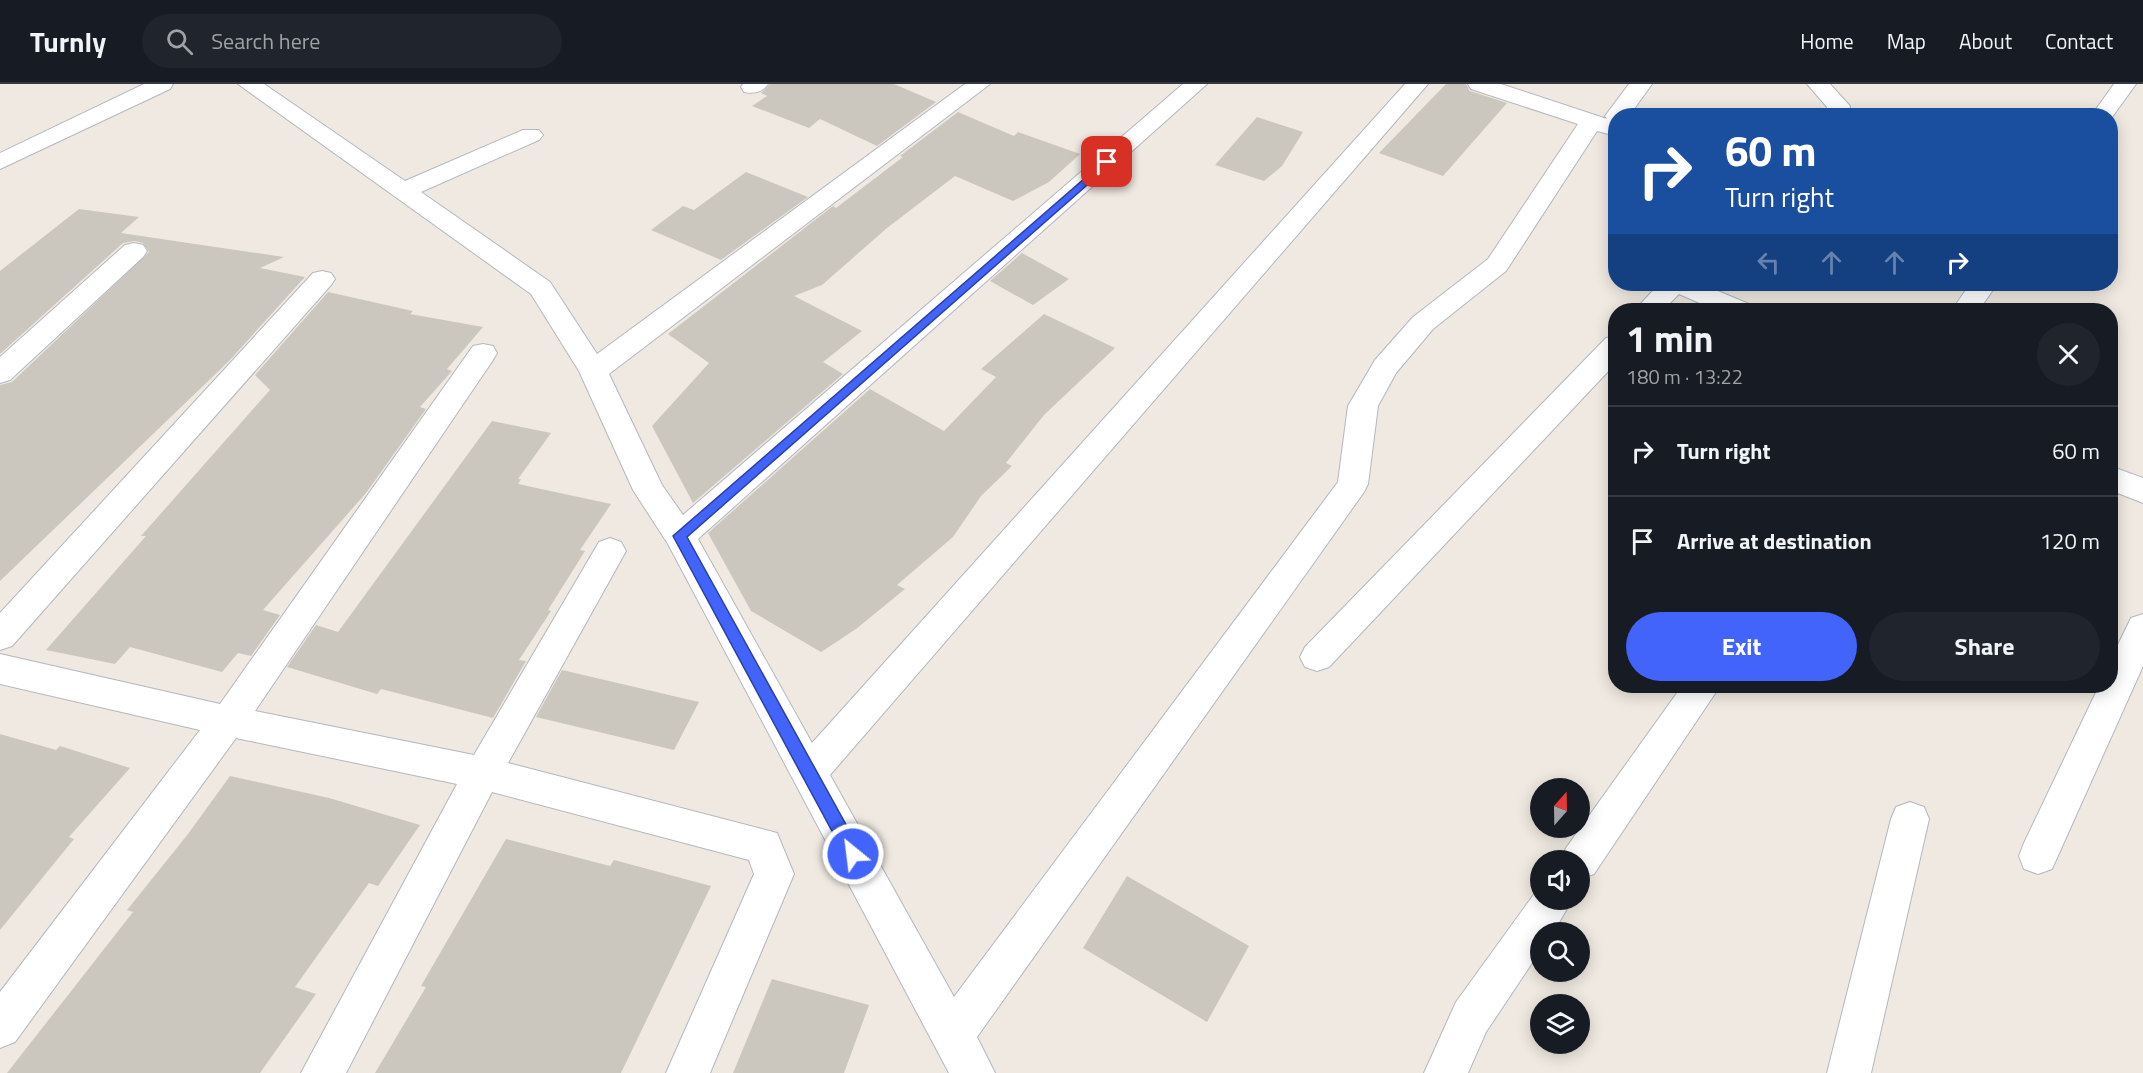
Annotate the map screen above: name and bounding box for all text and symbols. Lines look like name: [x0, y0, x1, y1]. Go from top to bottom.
search box: [142, 14, 562, 68]
text: Turnly: [30, 20, 106, 63]
text: Search here: [211, 24, 320, 58]
icon: search: [163, 25, 196, 58]
text: Home: [1800, 25, 1854, 57]
text: Map: [1887, 25, 1926, 57]
text: About: [1959, 25, 2012, 57]
text: Contact: [2045, 25, 2113, 57]
text: 60 m: [1725, 118, 1817, 182]
icon: right: [1626, 132, 1704, 210]
pin: [1081, 136, 1132, 187]
icon: arrive: [1090, 145, 1123, 178]
text: Turn right: [1725, 176, 1834, 217]
icon: left: [1752, 246, 1785, 279]
icon: ahead: [1815, 246, 1848, 279]
icon: ahead: [1878, 246, 1911, 279]
icon: right: [1941, 246, 1974, 279]
text: 1 min: [1626, 311, 1713, 366]
button: close: [2037, 323, 2100, 386]
text: 180 m · 13:22: [1626, 361, 1743, 392]
text: Turn right: [1677, 434, 1771, 468]
text: 60 m: [2052, 434, 2100, 468]
icon: right: [1626, 435, 1659, 468]
text: Arrive at destination: [1677, 524, 1872, 558]
text: 120 m: [2040, 524, 2100, 558]
icon: arrive: [1626, 525, 1659, 558]
button: Exit: [1626, 612, 1857, 681]
button: Share: [1869, 612, 2100, 681]
north arrow: [1530, 778, 1590, 838]
map controls: [1530, 778, 1590, 1054]
position arrow: [821, 822, 885, 886]
button: sound: [1530, 850, 1590, 910]
button: search: [1530, 922, 1590, 982]
button: layers: [1530, 994, 1590, 1054]

